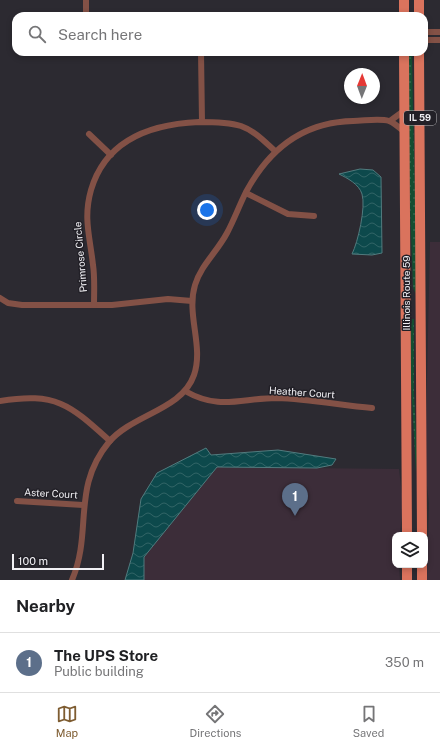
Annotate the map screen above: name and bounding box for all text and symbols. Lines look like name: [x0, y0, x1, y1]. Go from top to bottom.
search box: [12, 12, 428, 56]
icon: search: [26, 23, 48, 45]
text: Search here: [58, 26, 142, 43]
north arrow: [344, 68, 380, 104]
road number: IL 59: [404, 111, 436, 125]
your location: [197, 200, 217, 220]
street label: Primrose Circle: [71, 221, 89, 293]
street label: Illinois Route 59: [400, 255, 412, 331]
street label: Heather Court: [269, 384, 336, 400]
pin: 1: [282, 483, 308, 516]
street label: Aster Court: [24, 486, 78, 500]
map controls: [392, 532, 428, 568]
button: layers: [392, 532, 428, 568]
scale bar: [12, 552, 104, 571]
text: 100 m: [18, 555, 48, 567]
text: Nearby: [16, 596, 75, 616]
text: The UPS Store: [54, 647, 158, 664]
text: 1: [26, 655, 32, 670]
text: 350 m: [385, 655, 424, 670]
text: Public building: [54, 664, 144, 679]
tab: Map: [56, 703, 78, 739]
tab: Directions: [190, 703, 241, 739]
tab: Saved: [353, 703, 384, 739]

